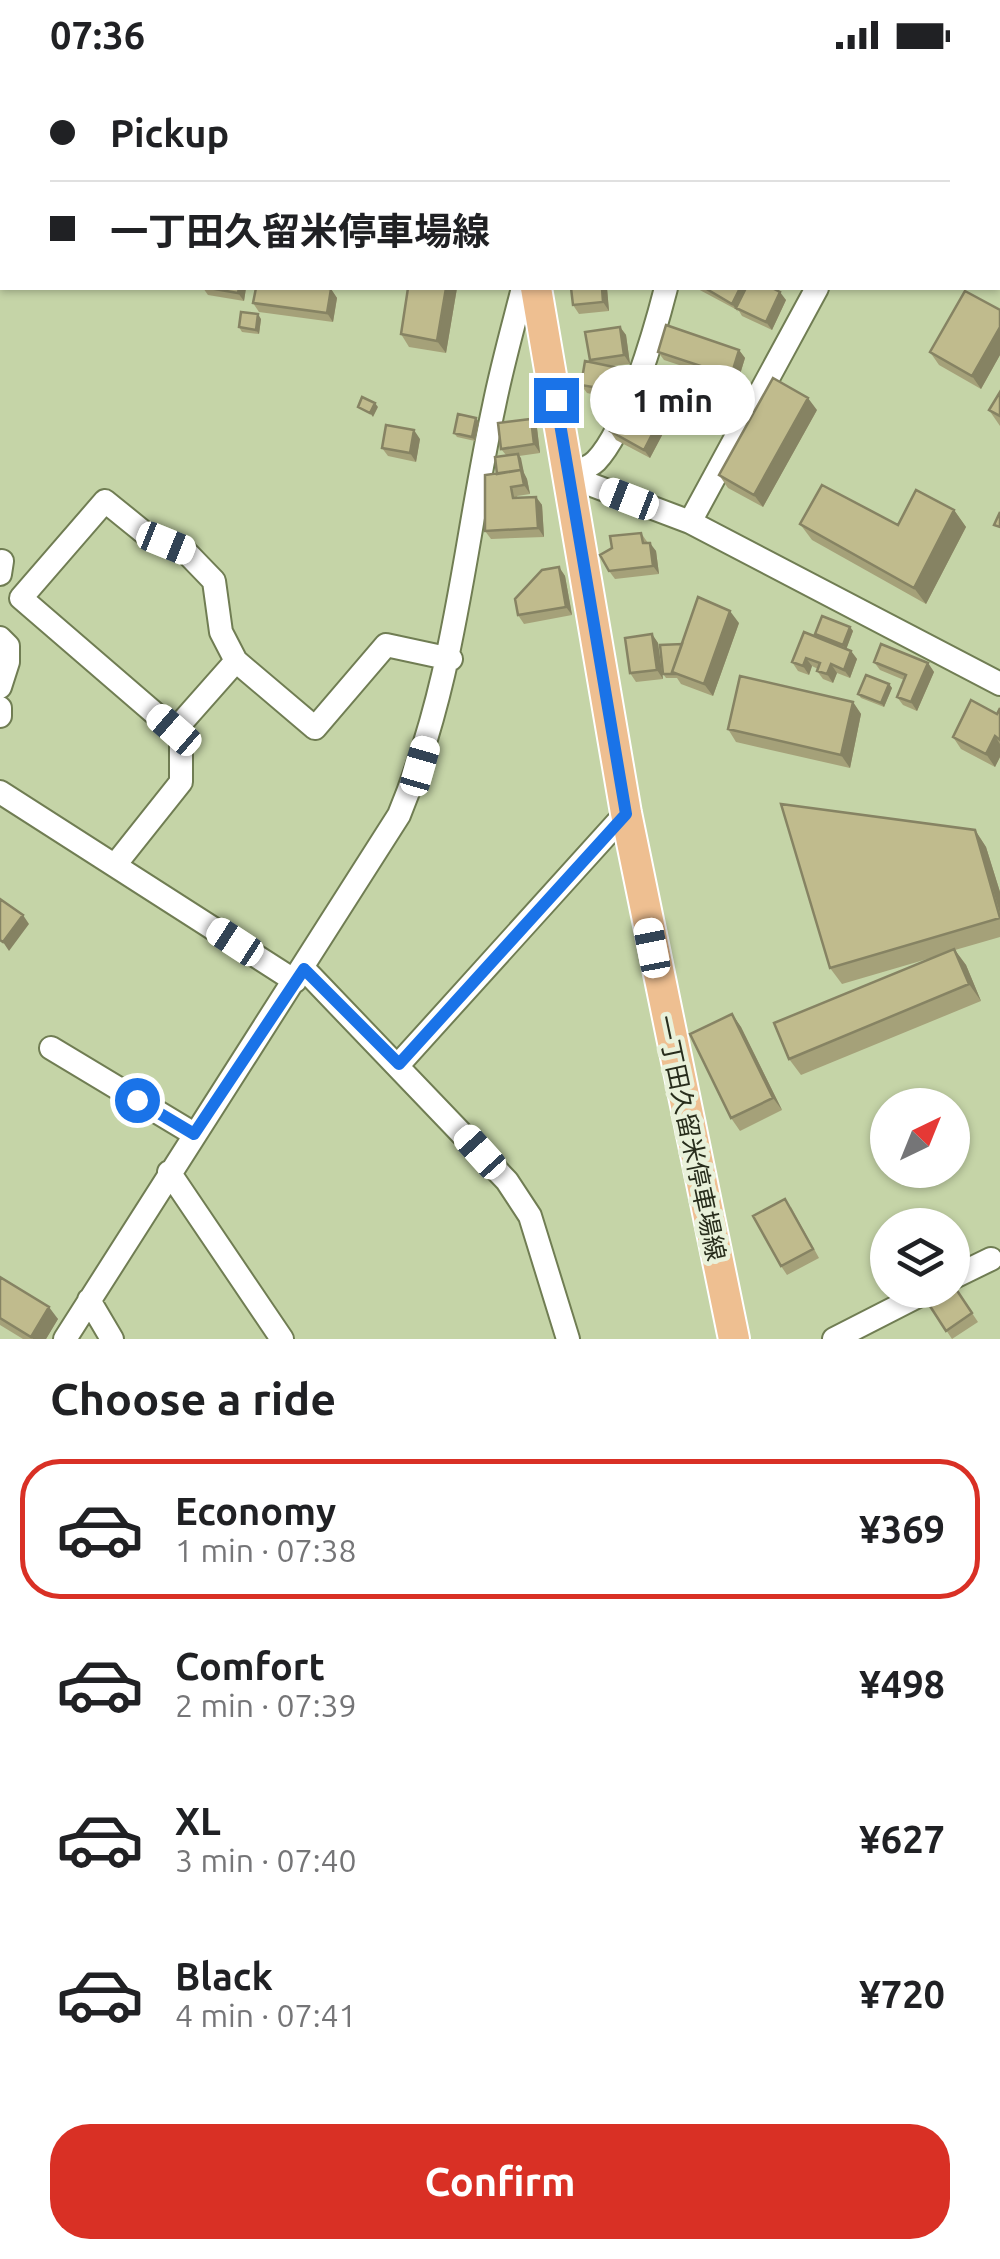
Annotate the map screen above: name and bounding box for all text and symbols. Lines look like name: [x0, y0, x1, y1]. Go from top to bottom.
text: 07:36: [50, 14, 145, 56]
text: Pickup: [110, 112, 229, 154]
text: 一丁田久留米停車場線: [110, 210, 490, 252]
callout: 1 min: [591, 365, 756, 435]
route end: [534, 378, 579, 423]
text: 1 min: [632, 382, 713, 418]
car: [596, 474, 662, 524]
car: [133, 518, 199, 568]
car: [142, 699, 206, 761]
car: [397, 733, 443, 799]
car: [202, 913, 268, 971]
car: [632, 916, 672, 980]
street label: 一丁田久留米停車場線: [651, 1013, 731, 1263]
route start: [115, 1078, 160, 1123]
north arrow: [870, 1088, 970, 1188]
map controls: [870, 1088, 970, 1308]
car: [449, 1120, 511, 1184]
button: layers: [870, 1208, 970, 1308]
text: Choose a ride: [50, 1373, 336, 1424]
icon: car: [55, 1484, 145, 1574]
text: Economy: [175, 1490, 336, 1532]
text: ¥369: [859, 1508, 945, 1550]
text: 1 min · 07:38: [175, 1532, 357, 1568]
icon: car: [55, 1639, 145, 1729]
text: Comfort: [175, 1645, 325, 1687]
text: ¥498: [859, 1663, 945, 1705]
text: 2 min · 07:39: [175, 1687, 357, 1723]
icon: car: [55, 1794, 145, 1884]
text: XL: [175, 1800, 221, 1842]
text: ¥627: [859, 1818, 945, 1860]
text: 3 min · 07:40: [175, 1842, 357, 1878]
icon: car: [55, 1949, 145, 2039]
text: Black: [175, 1955, 273, 1997]
text: ¥720: [859, 1973, 945, 2015]
text: 4 min · 07:41: [175, 1997, 357, 2033]
button: Confirm: [50, 2124, 950, 2239]

